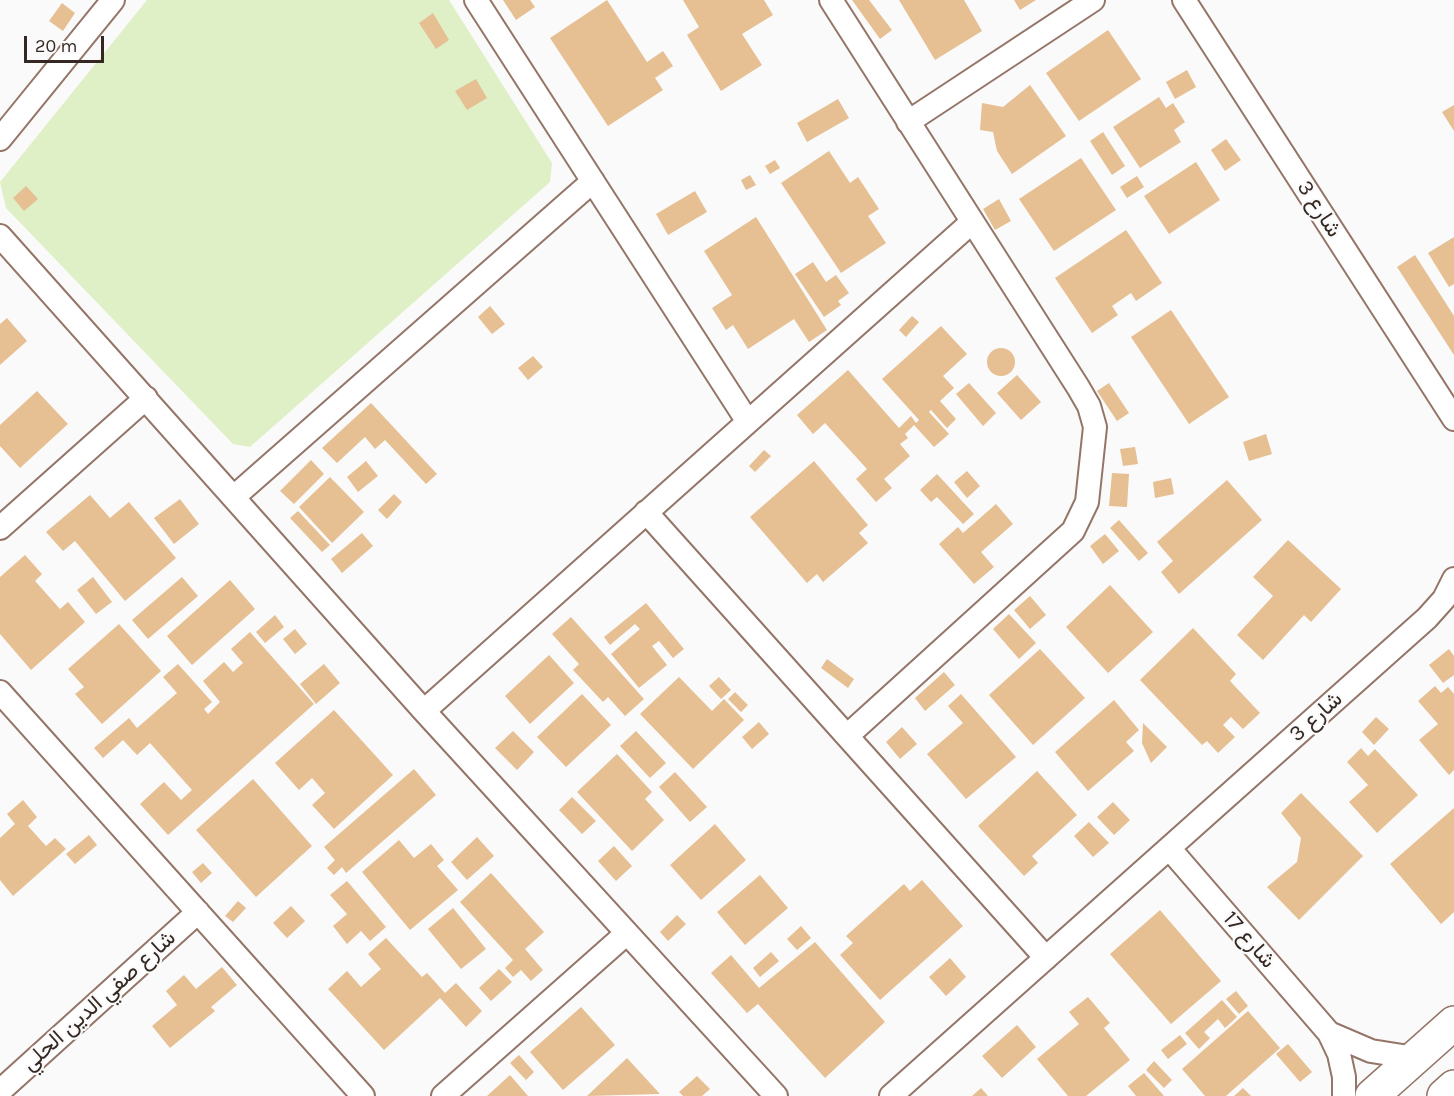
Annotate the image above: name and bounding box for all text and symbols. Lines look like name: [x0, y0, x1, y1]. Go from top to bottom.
scale bar: [27, 24, 106, 62]
text: 20 m: [35, 35, 77, 57]
street label: شارع 3: [1291, 176, 1347, 242]
street label: شارع 3: [1284, 686, 1348, 748]
street label: شارع 17: [1217, 906, 1281, 974]
street label: شارع صفي الدين الحلي: [17, 925, 181, 1077]

